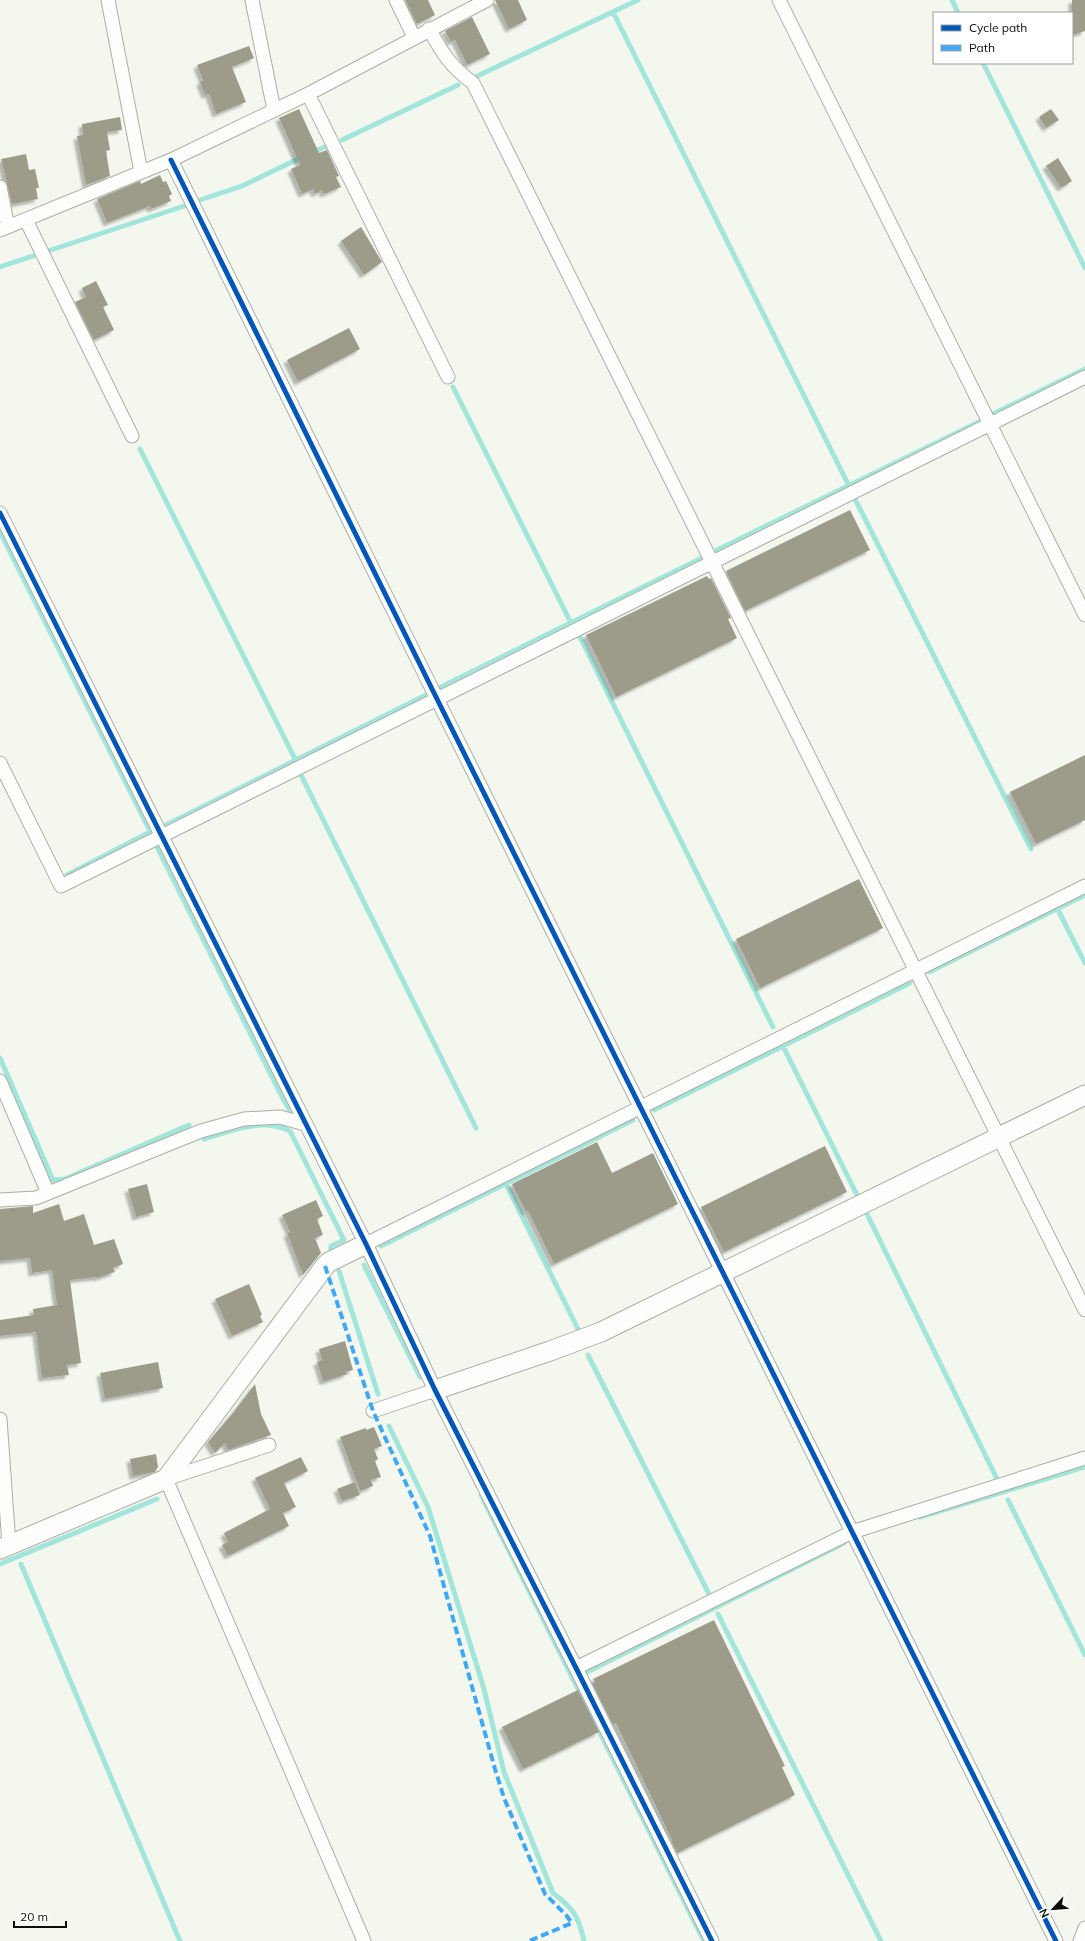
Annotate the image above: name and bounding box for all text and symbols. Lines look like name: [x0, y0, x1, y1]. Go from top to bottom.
legend: [933, 12, 1073, 64]
text: Cycle path: [969, 20, 1027, 35]
text: Path: [969, 40, 995, 55]
north arrow: [1033, 1889, 1073, 1929]
scale bar: [14, 1903, 66, 1929]
text: N: [1036, 1907, 1052, 1920]
text: 20 m: [20, 1909, 48, 1924]

